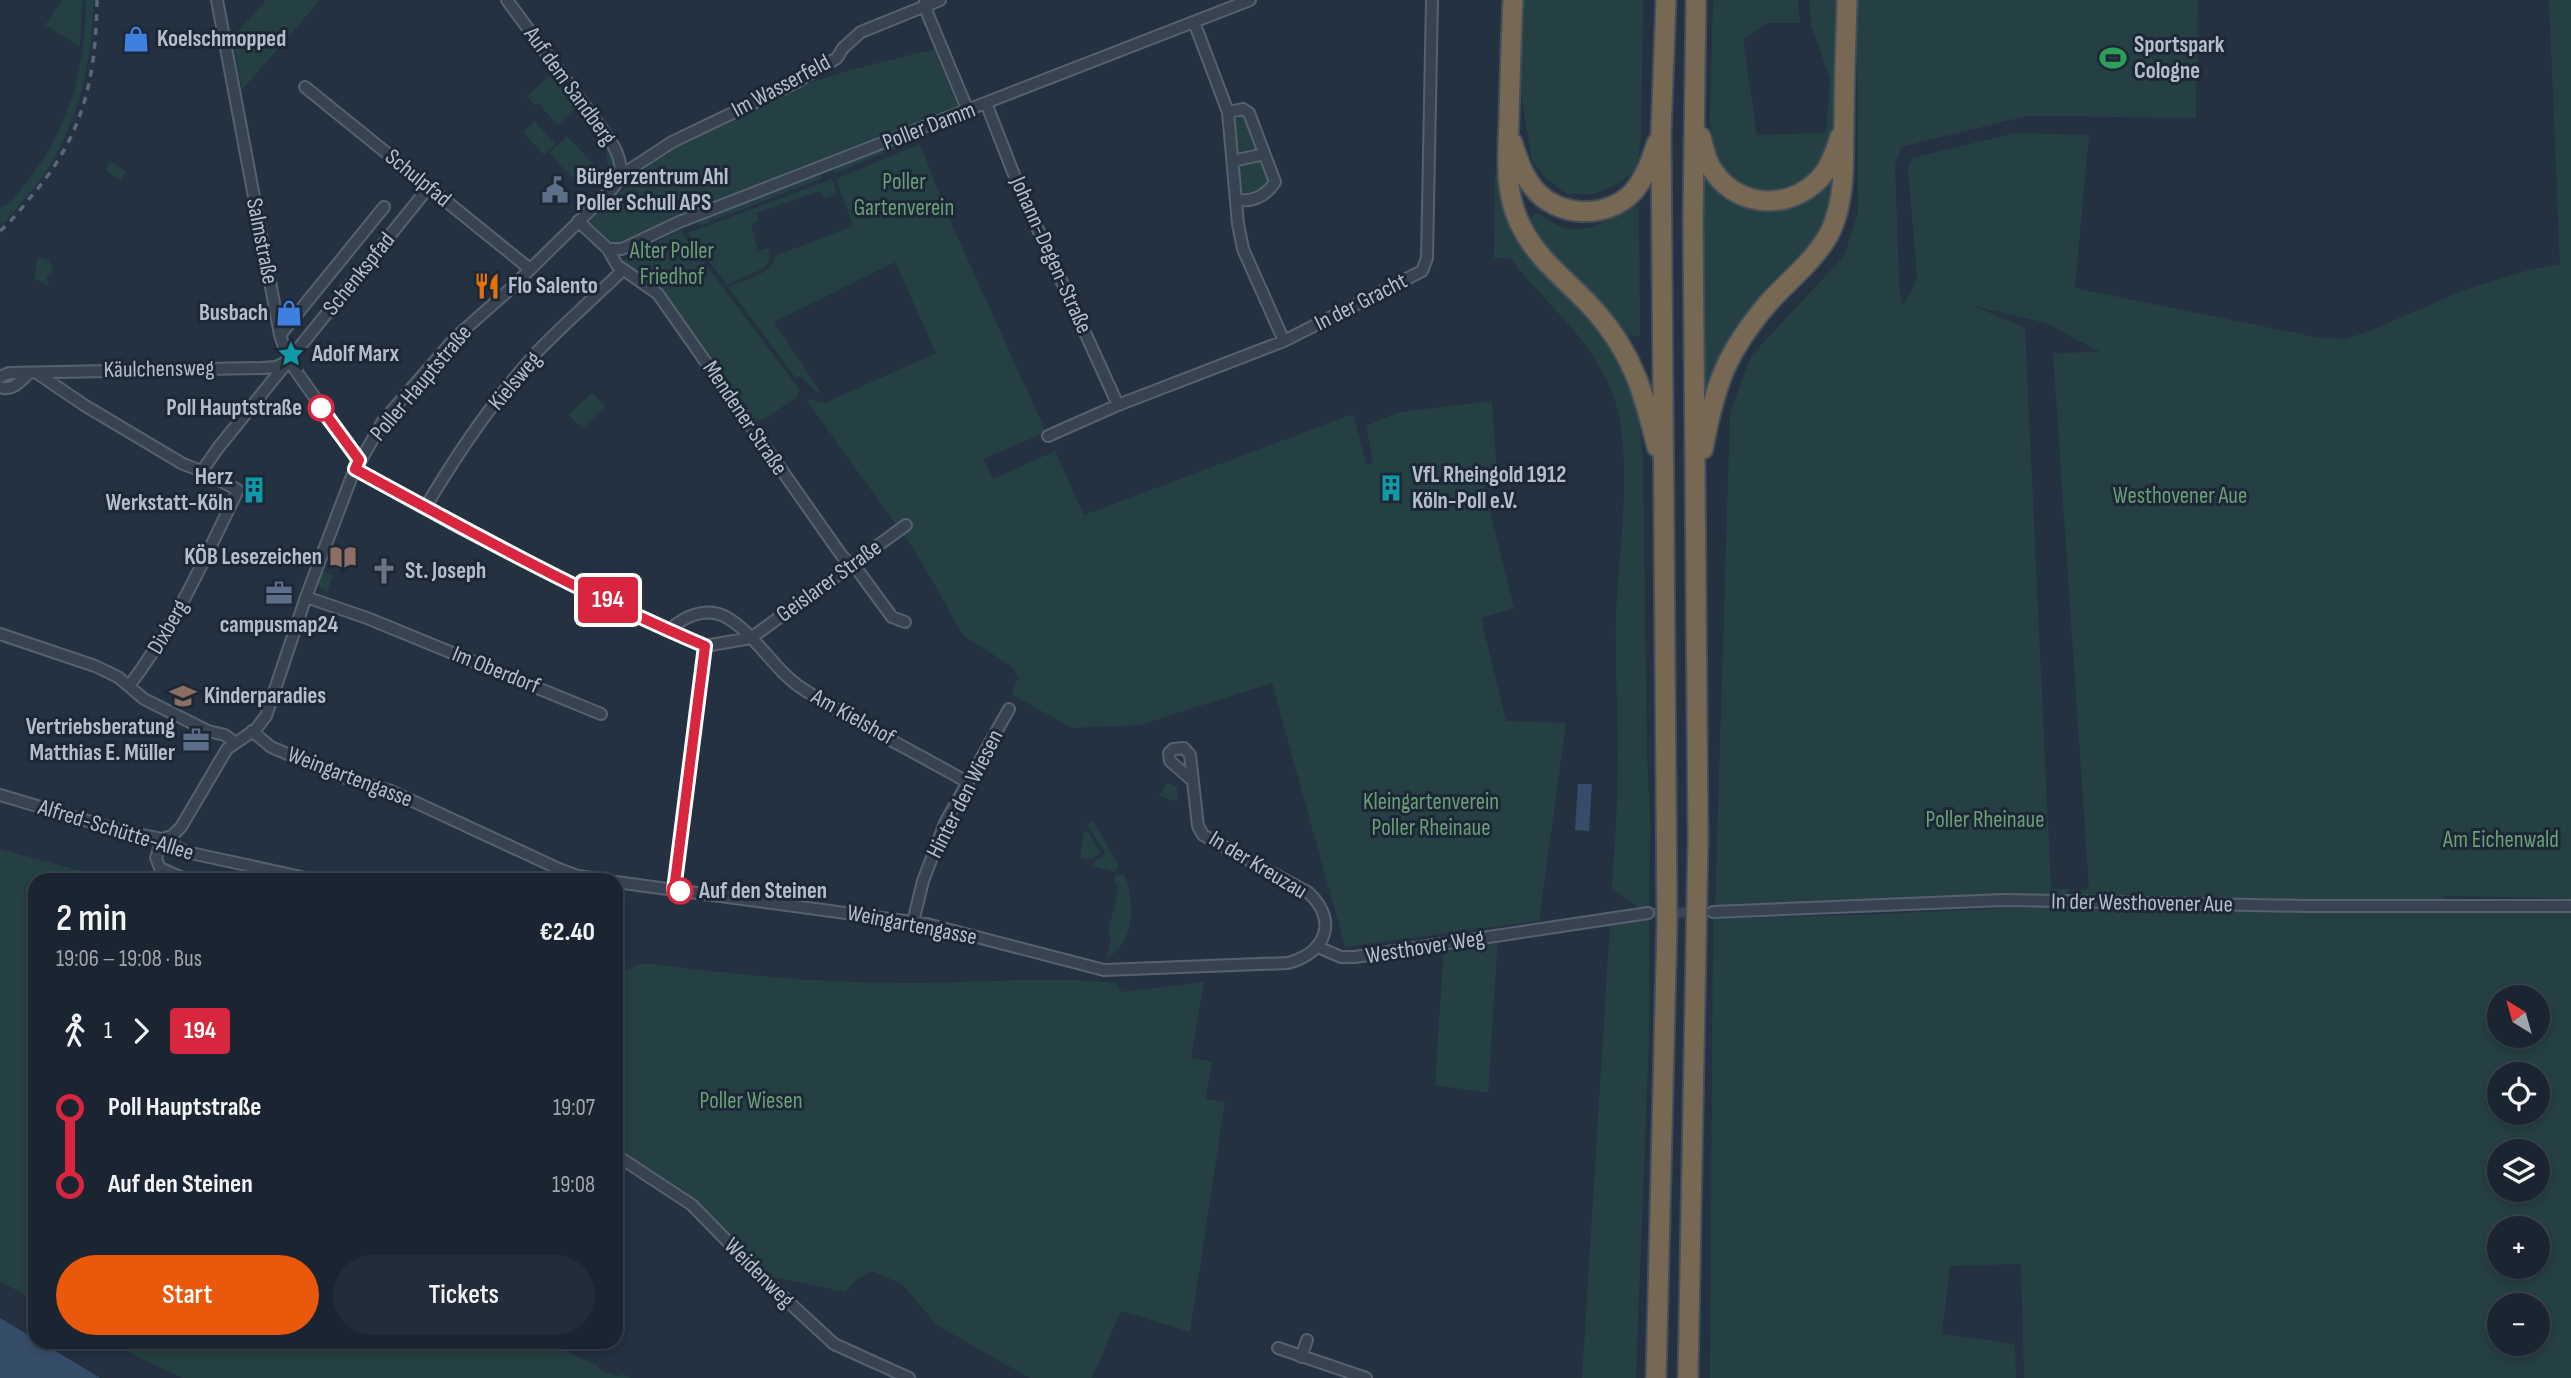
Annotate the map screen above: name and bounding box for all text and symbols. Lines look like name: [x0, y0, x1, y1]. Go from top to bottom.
street label: Auf dem Sandberg: [517, 21, 622, 150]
shop icon: Koelschmopped: [121, 24, 151, 54]
place label: Koelschmopped: [157, 25, 286, 53]
place label: Sportspark Cologne: [2134, 31, 2225, 85]
sports icon: Sportspark Cologne: [2098, 43, 2128, 73]
street label: Im Wasserfeld: [727, 48, 835, 124]
street label: Poller Damm: [879, 96, 979, 156]
street label: Schulpfad: [379, 143, 457, 213]
place label: Bürgerzentrum Ahl Poller Schull APS: [576, 163, 728, 217]
park label: Poller Gartenverein: [854, 168, 954, 222]
street label: Johann-Degen-Straße: [1003, 171, 1098, 338]
public building icon: Bürgerzentrum Ahl Poller Schull APS: [540, 175, 570, 205]
street label: Salmstraße: [240, 196, 284, 286]
street label: Schenkspfad: [317, 227, 401, 321]
park label: Alter Poller Friedhof: [629, 237, 715, 291]
street label: In der Gracht: [1310, 267, 1412, 337]
restaurant icon: Flo Salento: [472, 271, 502, 301]
place label: Flo Salento: [508, 272, 598, 300]
shop icon: Busbach: [274, 298, 304, 328]
place label: Busbach: [199, 299, 268, 327]
street label: Poller Hauptstraße: [364, 319, 478, 447]
place icon: Adolf Marx: [276, 339, 306, 369]
place label: Adolf Marx: [311, 340, 399, 368]
street label: Kielsweg: [482, 346, 548, 416]
street label: Käulchensweg: [103, 354, 215, 384]
street label: Mendener Straße: [697, 356, 793, 480]
place label: Poll Hauptstraße: [166, 394, 302, 422]
marker: Poll Hauptstraße: [308, 395, 334, 421]
place label: VfL Rheingold 1912 Köln-Poll e.V.: [1412, 461, 1566, 515]
place label: Herz Werkstatt-Köln: [106, 463, 233, 517]
building icon: VfL Rheingold 1912 Köln-Poll e.V.: [1376, 473, 1406, 503]
building icon: Herz Werkstatt-Köln: [239, 475, 269, 505]
park label: Westhovener Aue: [2113, 482, 2247, 510]
street label: Geislarer Straße: [771, 534, 887, 628]
library icon: KÖB Lesezeichen: [328, 542, 358, 572]
place label: KÖB Lesezeichen: [184, 543, 322, 571]
church icon: St. Joseph: [369, 556, 399, 586]
place label: St. Joseph: [405, 557, 486, 585]
line badge: 194: [568, 577, 648, 623]
office icon: campusmap24: [264, 578, 294, 608]
text: 194: [592, 585, 624, 614]
street label: Dixberg: [141, 595, 195, 659]
place label: campusmap24: [220, 611, 338, 639]
street label: Im Oberdorf: [448, 640, 544, 700]
school or university icon: Kinderparadies: [168, 681, 198, 711]
place label: Kinderparadies: [204, 682, 326, 710]
street label: Am Kielshof: [805, 682, 900, 752]
place label: Vertriebsberatung Matthias E. Müller: [26, 713, 175, 767]
office icon: Vertriebsberatung Matthias E. Müller: [181, 725, 211, 755]
street label: Hinter den Wiesen: [921, 725, 1009, 863]
street label: Weingartengasse: [283, 740, 417, 814]
park label: Kleingartenverein Poller Rheinaue: [1363, 788, 1499, 842]
street label: Alfred-Schütte-Allee: [34, 793, 197, 867]
park label: Poller Rheinaue: [1926, 806, 2044, 834]
street label: In der Kreuzau: [1204, 825, 1312, 905]
park label: Am Eichenwald: [2442, 826, 2559, 854]
place label: Auf den Steinen: [698, 877, 827, 905]
marker: Auf den Steinen: [667, 878, 693, 904]
street label: In der Westhovener Aue: [2051, 887, 2233, 919]
text: 2 min: [56, 896, 127, 941]
street label: Weingartengasse: [845, 899, 979, 951]
text: €2.40: [539, 917, 595, 948]
street label: Westhover Weg: [1364, 924, 1486, 970]
text: 19:06 – 19:08 · Bus: [56, 945, 202, 973]
north arrow: [2487, 985, 2550, 1048]
map controls: [2487, 985, 2550, 1356]
icon: walk: [56, 1012, 94, 1050]
icon: forward: [122, 1012, 160, 1050]
text: 194: [184, 1016, 216, 1045]
text: 1: [104, 1017, 112, 1045]
button: locate: [2487, 1062, 2550, 1125]
park label: Poller Wiesen: [699, 1087, 803, 1115]
text: Poll Hauptstraße: [108, 1092, 261, 1123]
text: 19:07: [553, 1094, 595, 1122]
button: layers: [2487, 1139, 2550, 1202]
text: Auf den Steinen: [108, 1169, 253, 1200]
text: 19:08: [552, 1171, 595, 1199]
button: +: [2487, 1216, 2550, 1279]
street label: Weidenweg: [718, 1232, 800, 1314]
button: Start: [56, 1255, 319, 1335]
button: Tickets: [333, 1255, 595, 1335]
button: −: [2487, 1293, 2550, 1356]

